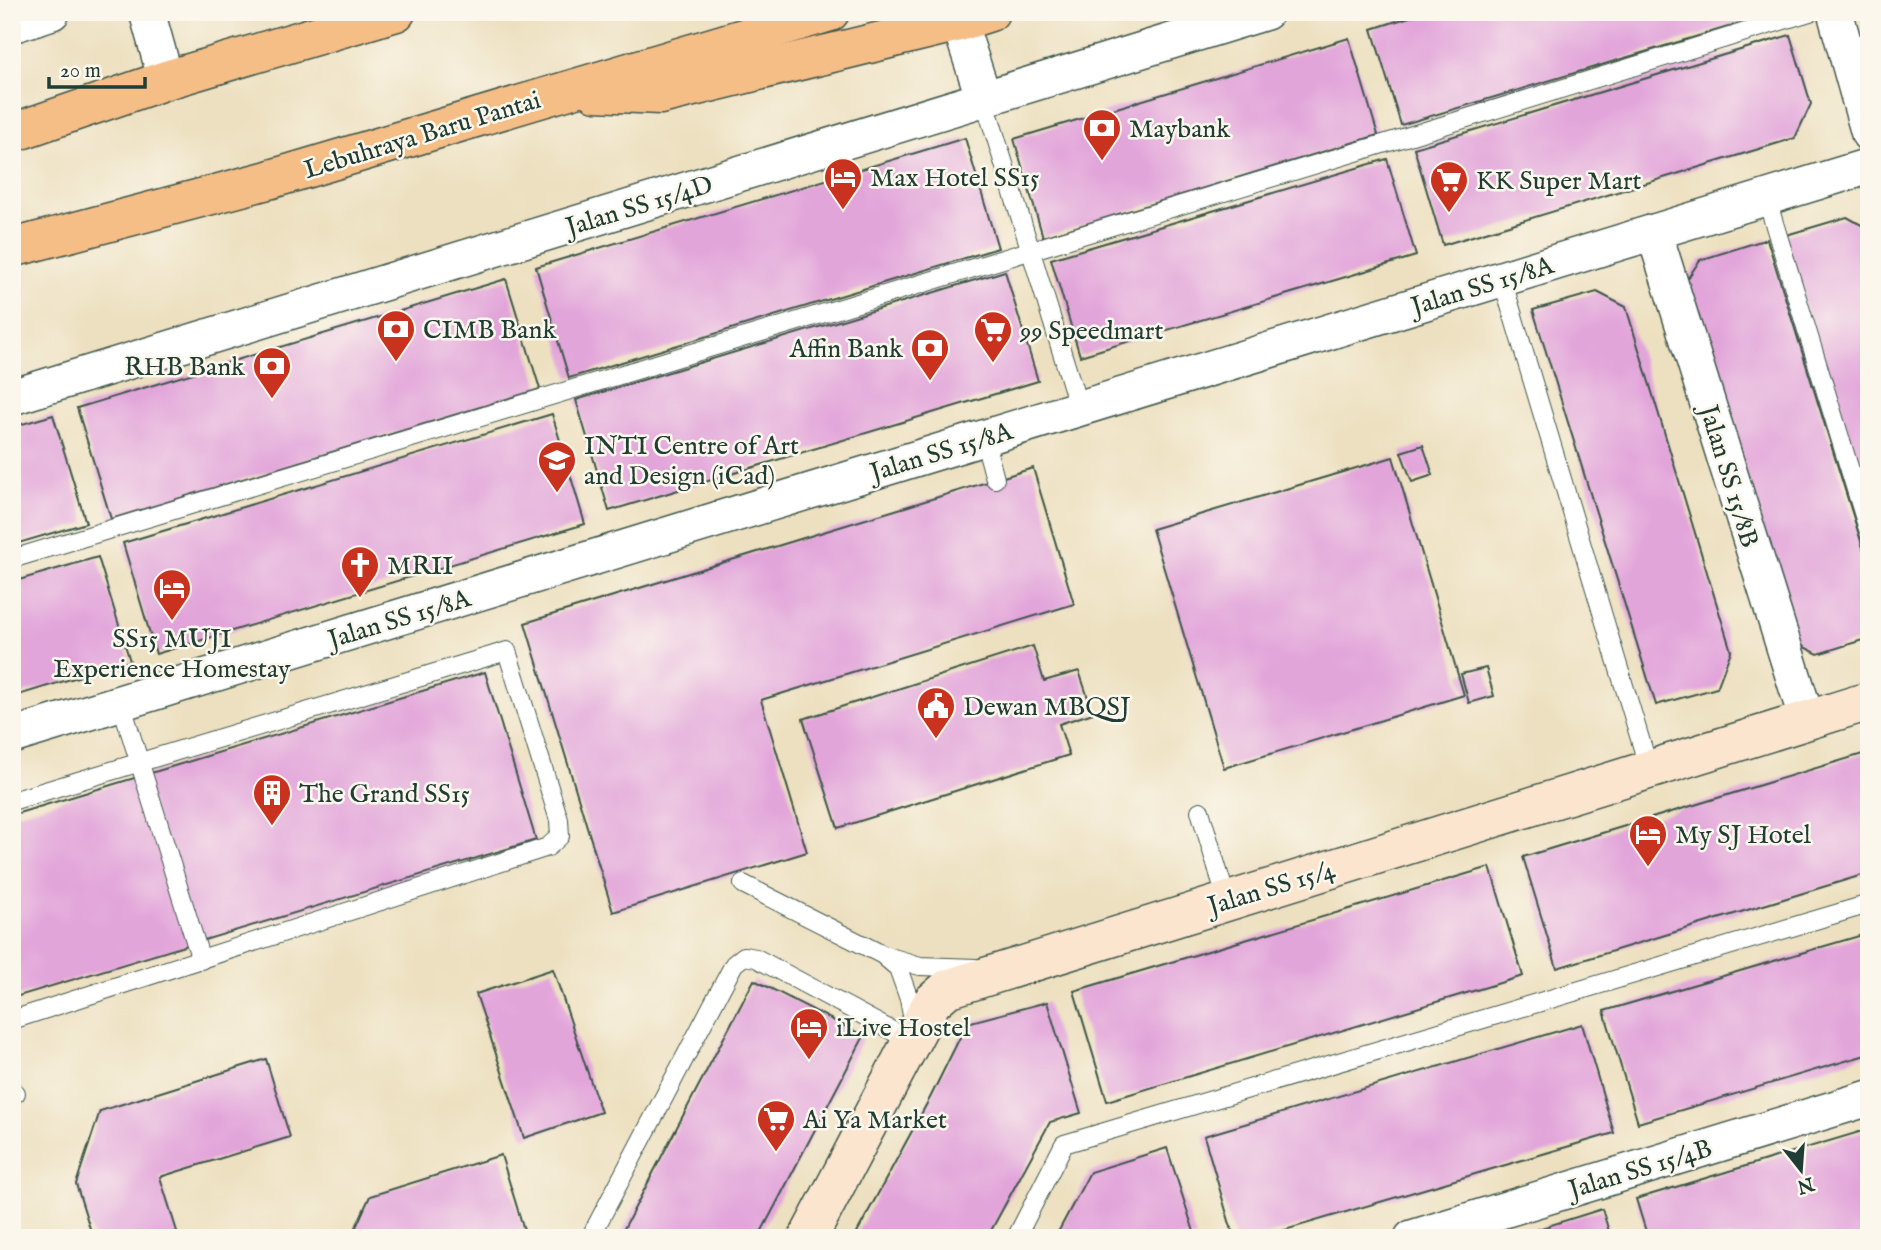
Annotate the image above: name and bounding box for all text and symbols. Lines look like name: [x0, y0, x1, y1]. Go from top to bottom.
scale bar: [49, 46, 145, 90]
text: 20 m: [60, 58, 101, 85]
street label: Lebuhraya Baru Pantai: [300, 84, 545, 187]
bank icon: Maybank: [1081, 107, 1123, 162]
place label: Maybank: [1129, 113, 1231, 146]
hotel icon: Max Hotel SS15: [822, 156, 864, 211]
supermarket icon: KK Super Mart: [1428, 159, 1470, 214]
place label: Max Hotel SS15: [870, 162, 1039, 195]
place label: KK Super Mart: [1476, 165, 1642, 198]
street label: Jalan SS 15/4D: [559, 168, 717, 245]
street label: Jalan SS 15/8A: [1404, 249, 1559, 325]
bank icon: CIMB Bank: [375, 308, 417, 363]
supermarket icon: 99 Speedmart: [972, 309, 1014, 364]
place label: CIMB Bank: [423, 314, 557, 347]
place label: 99 Speedmart: [1019, 315, 1163, 348]
bank icon: Affin Bank: [909, 327, 951, 382]
place label: Affin Bank: [788, 333, 904, 366]
bank icon: RHB Bank: [251, 345, 293, 400]
place label: RHB Bank: [124, 351, 246, 384]
street label: Jalan SS 15/8B: [1690, 398, 1766, 552]
street label: Jalan SS 15/8A: [863, 415, 1018, 491]
place label: INTI Centre of Art and Design (iCad): [584, 430, 799, 493]
school or university icon: INTI Centre of Art and Design (iCad): [536, 439, 578, 494]
church icon: MRII: [339, 544, 381, 599]
place label: MRII: [387, 550, 453, 583]
hotel icon: SS15 MUJI Experience Homestay: [151, 567, 193, 622]
street label: Jalan SS 15/8A: [321, 582, 476, 658]
place label: SS15 MUJI Experience Homestay: [53, 623, 291, 686]
public building icon: Dewan MBQSJ: [915, 685, 957, 740]
place label: Dewan MBQSJ: [963, 691, 1131, 724]
building icon: The Grand SS15: [251, 772, 293, 827]
place label: The Grand SS15: [299, 778, 470, 811]
hotel icon: My SJ Hotel: [1627, 813, 1669, 868]
place label: My SJ Hotel: [1675, 819, 1812, 852]
street label: Jalan SS 15/4: [1201, 853, 1339, 924]
hotel icon: iLive Hostel: [788, 1006, 830, 1061]
place label: iLive Hostel: [836, 1012, 971, 1045]
supermarket icon: Ai Ya Market: [755, 1098, 797, 1153]
place label: Ai Ya Market: [802, 1104, 947, 1137]
street label: Jalan SS 15/4B: [1562, 1132, 1716, 1208]
north arrow: [1766, 1134, 1836, 1204]
text: N: [1793, 1170, 1818, 1198]

